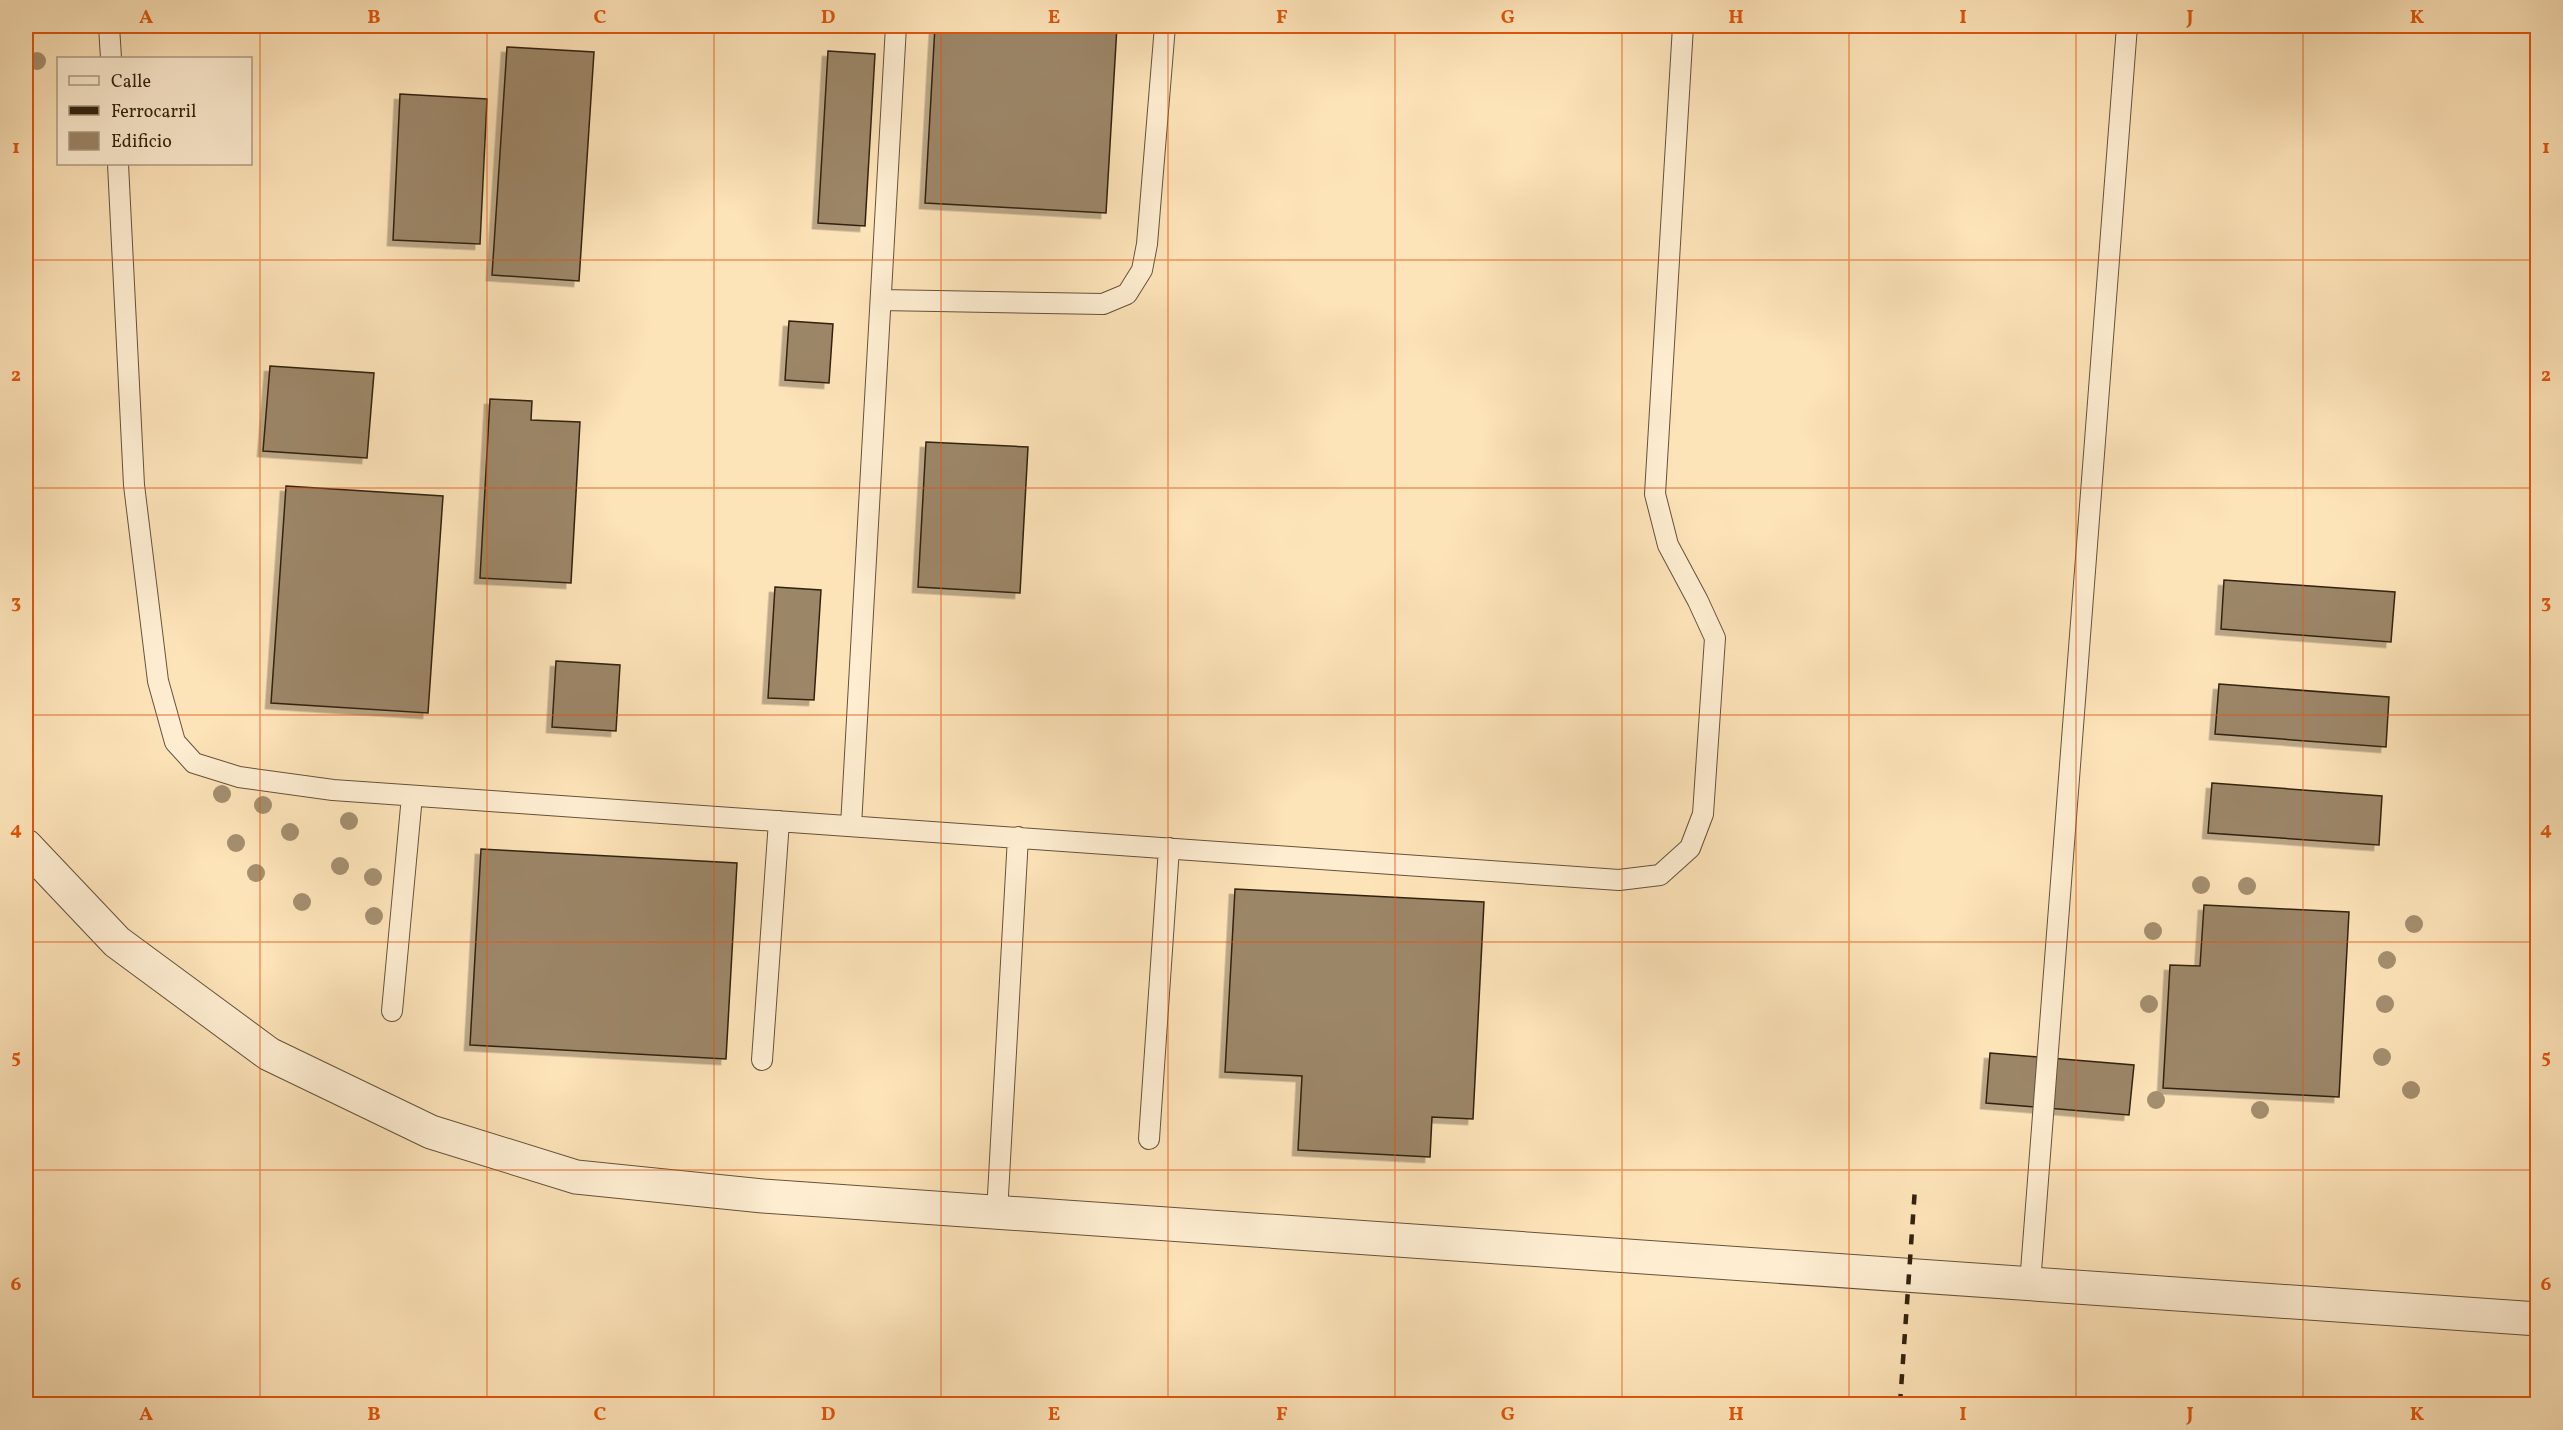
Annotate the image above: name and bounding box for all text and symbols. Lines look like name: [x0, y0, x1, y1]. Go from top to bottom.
text: A: [139, 4, 153, 32]
text: B: [367, 4, 381, 32]
text: C: [594, 4, 607, 32]
text: D: [821, 4, 835, 32]
text: E: [1048, 4, 1060, 32]
text: F: [1276, 4, 1288, 32]
text: G: [1501, 4, 1515, 32]
text: H: [1728, 4, 1744, 32]
text: I: [1959, 4, 1967, 32]
text: J: [2185, 4, 2194, 32]
text: K: [2410, 4, 2425, 32]
legend: [57, 57, 252, 165]
text: Calle: [111, 70, 151, 95]
text: Ferrocarril: [111, 100, 196, 125]
text: Edificio: [111, 130, 172, 155]
text: 1: [12, 134, 20, 162]
text: 1: [2542, 134, 2550, 162]
text: 2: [11, 362, 21, 390]
text: 2: [2541, 362, 2551, 390]
text: 3: [11, 589, 21, 617]
text: 3: [2541, 589, 2551, 617]
text: 4: [10, 816, 22, 844]
text: 4: [2540, 816, 2552, 844]
text: 5: [11, 1044, 21, 1072]
text: 5: [2541, 1044, 2551, 1072]
text: 6: [11, 1271, 22, 1299]
text: 6: [2541, 1271, 2552, 1299]
text: A: [139, 1401, 153, 1429]
text: B: [367, 1401, 381, 1429]
text: C: [594, 1401, 607, 1429]
text: D: [821, 1401, 835, 1429]
text: E: [1048, 1401, 1060, 1429]
text: F: [1276, 1401, 1288, 1429]
text: G: [1501, 1401, 1515, 1429]
text: H: [1728, 1401, 1744, 1429]
text: I: [1959, 1401, 1967, 1429]
text: J: [2185, 1401, 2194, 1429]
text: K: [2410, 1401, 2425, 1429]

